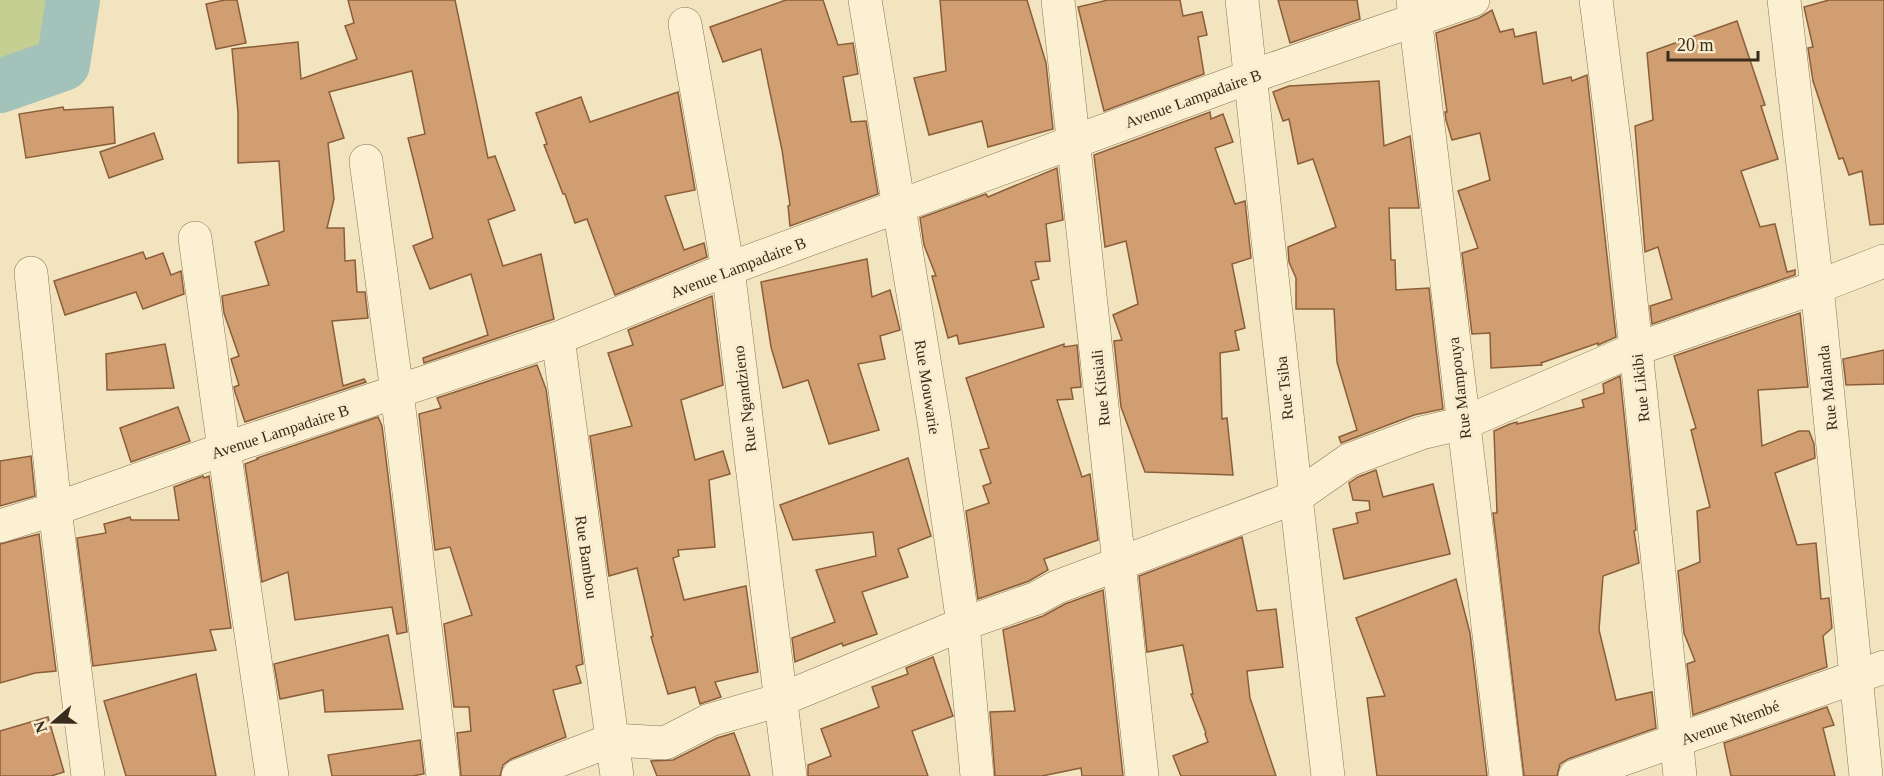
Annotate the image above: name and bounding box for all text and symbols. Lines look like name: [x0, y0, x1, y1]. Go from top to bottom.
scale bar: [1668, 24, 1758, 62]
text: 20 m: [1677, 35, 1714, 55]
street label: Avenue Lampadaire B: [1123, 66, 1264, 132]
street label: Avenue Lampadaire B: [668, 234, 809, 302]
street label: Rue Mampouya: [1445, 336, 1475, 440]
street label: Rue Mouwarie: [912, 339, 943, 436]
street label: Rue Malanda: [1815, 344, 1840, 431]
street label: Rue Ngandzieno: [730, 345, 760, 453]
street label: Rue Kitsiali: [1088, 348, 1113, 427]
street label: Rue Likibi: [1628, 352, 1653, 423]
street label: Rue Tsiba: [1273, 355, 1296, 421]
street label: Avenue Lampadaire B: [209, 401, 351, 463]
street label: Rue Bambou: [572, 514, 601, 600]
north arrow: [24, 692, 84, 752]
street label: Avenue Ntembé: [1679, 697, 1782, 748]
text: N: [30, 718, 50, 735]

